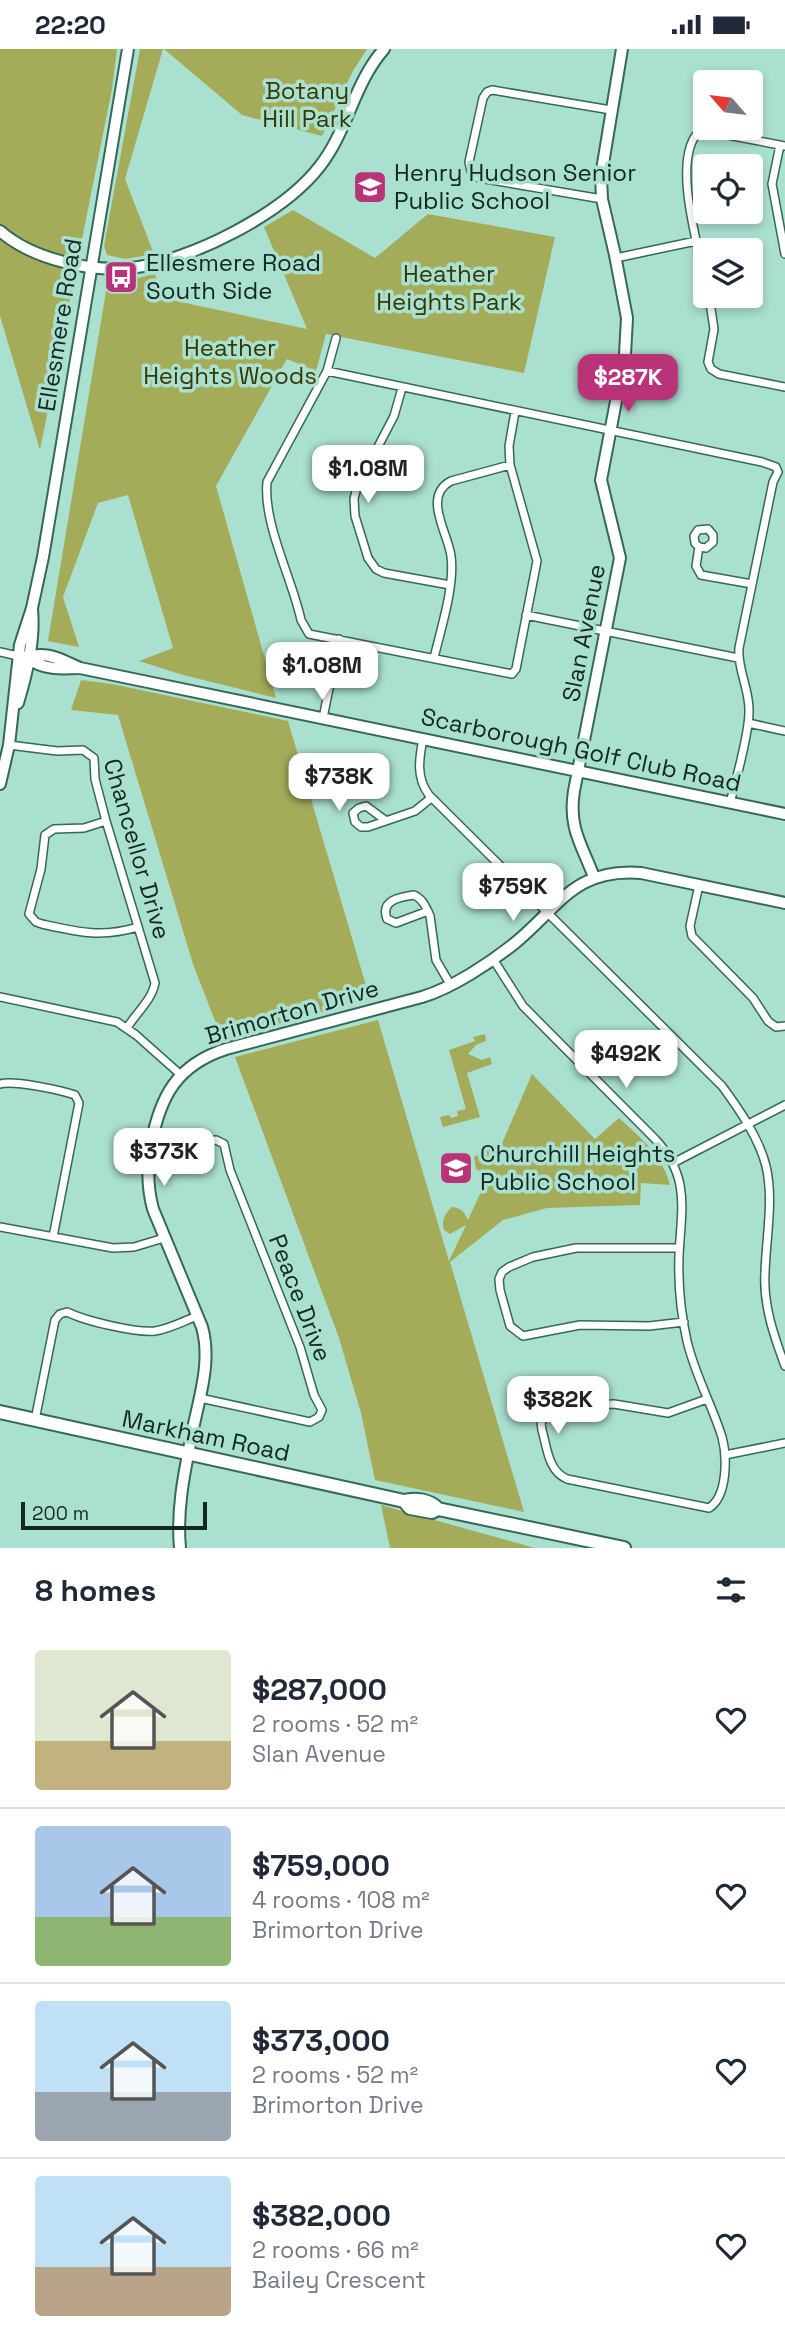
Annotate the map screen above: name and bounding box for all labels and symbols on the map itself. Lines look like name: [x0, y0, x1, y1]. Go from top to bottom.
north arrow: [693, 70, 763, 140]
park label: Botany Hill Park: [262, 75, 352, 134]
place label: Henry Hudson Senior Public School: [394, 157, 636, 216]
school or university icon: Henry Hudson Senior Public School: [351, 168, 389, 206]
street label: Ellesmere Road: [31, 236, 88, 414]
place label: Ellesmere Road South Side: [146, 247, 321, 306]
bus stop icon: Ellesmere Road South Side: [102, 258, 140, 296]
park label: Heather Heights Park: [376, 258, 522, 317]
park label: Heather Heights Woods: [143, 332, 317, 391]
pin: $287K: [579, 355, 677, 414]
pin: $1.08M: [311, 445, 425, 505]
street label: Slan Avenue: [555, 561, 612, 704]
pin: $1.08M: [265, 643, 379, 702]
street label: Scarborough Golf Club Road: [418, 700, 744, 799]
pin: $738K: [290, 753, 388, 813]
street label: Chancellor Drive: [97, 755, 178, 943]
pin: $759K: [464, 863, 562, 923]
street label: Brimorton Drive: [201, 972, 382, 1051]
pin: $492K: [577, 1031, 675, 1090]
pin: $373K: [115, 1129, 213, 1188]
place label: Churchill Heights Public School: [480, 1138, 675, 1197]
school or university icon: Churchill Heights Public School: [437, 1149, 475, 1187]
street label: Peace Drive: [262, 1230, 339, 1366]
pin: $382K: [509, 1377, 607, 1436]
street label: Markham Road: [119, 1403, 293, 1468]
scale bar: [21, 1499, 206, 1531]

